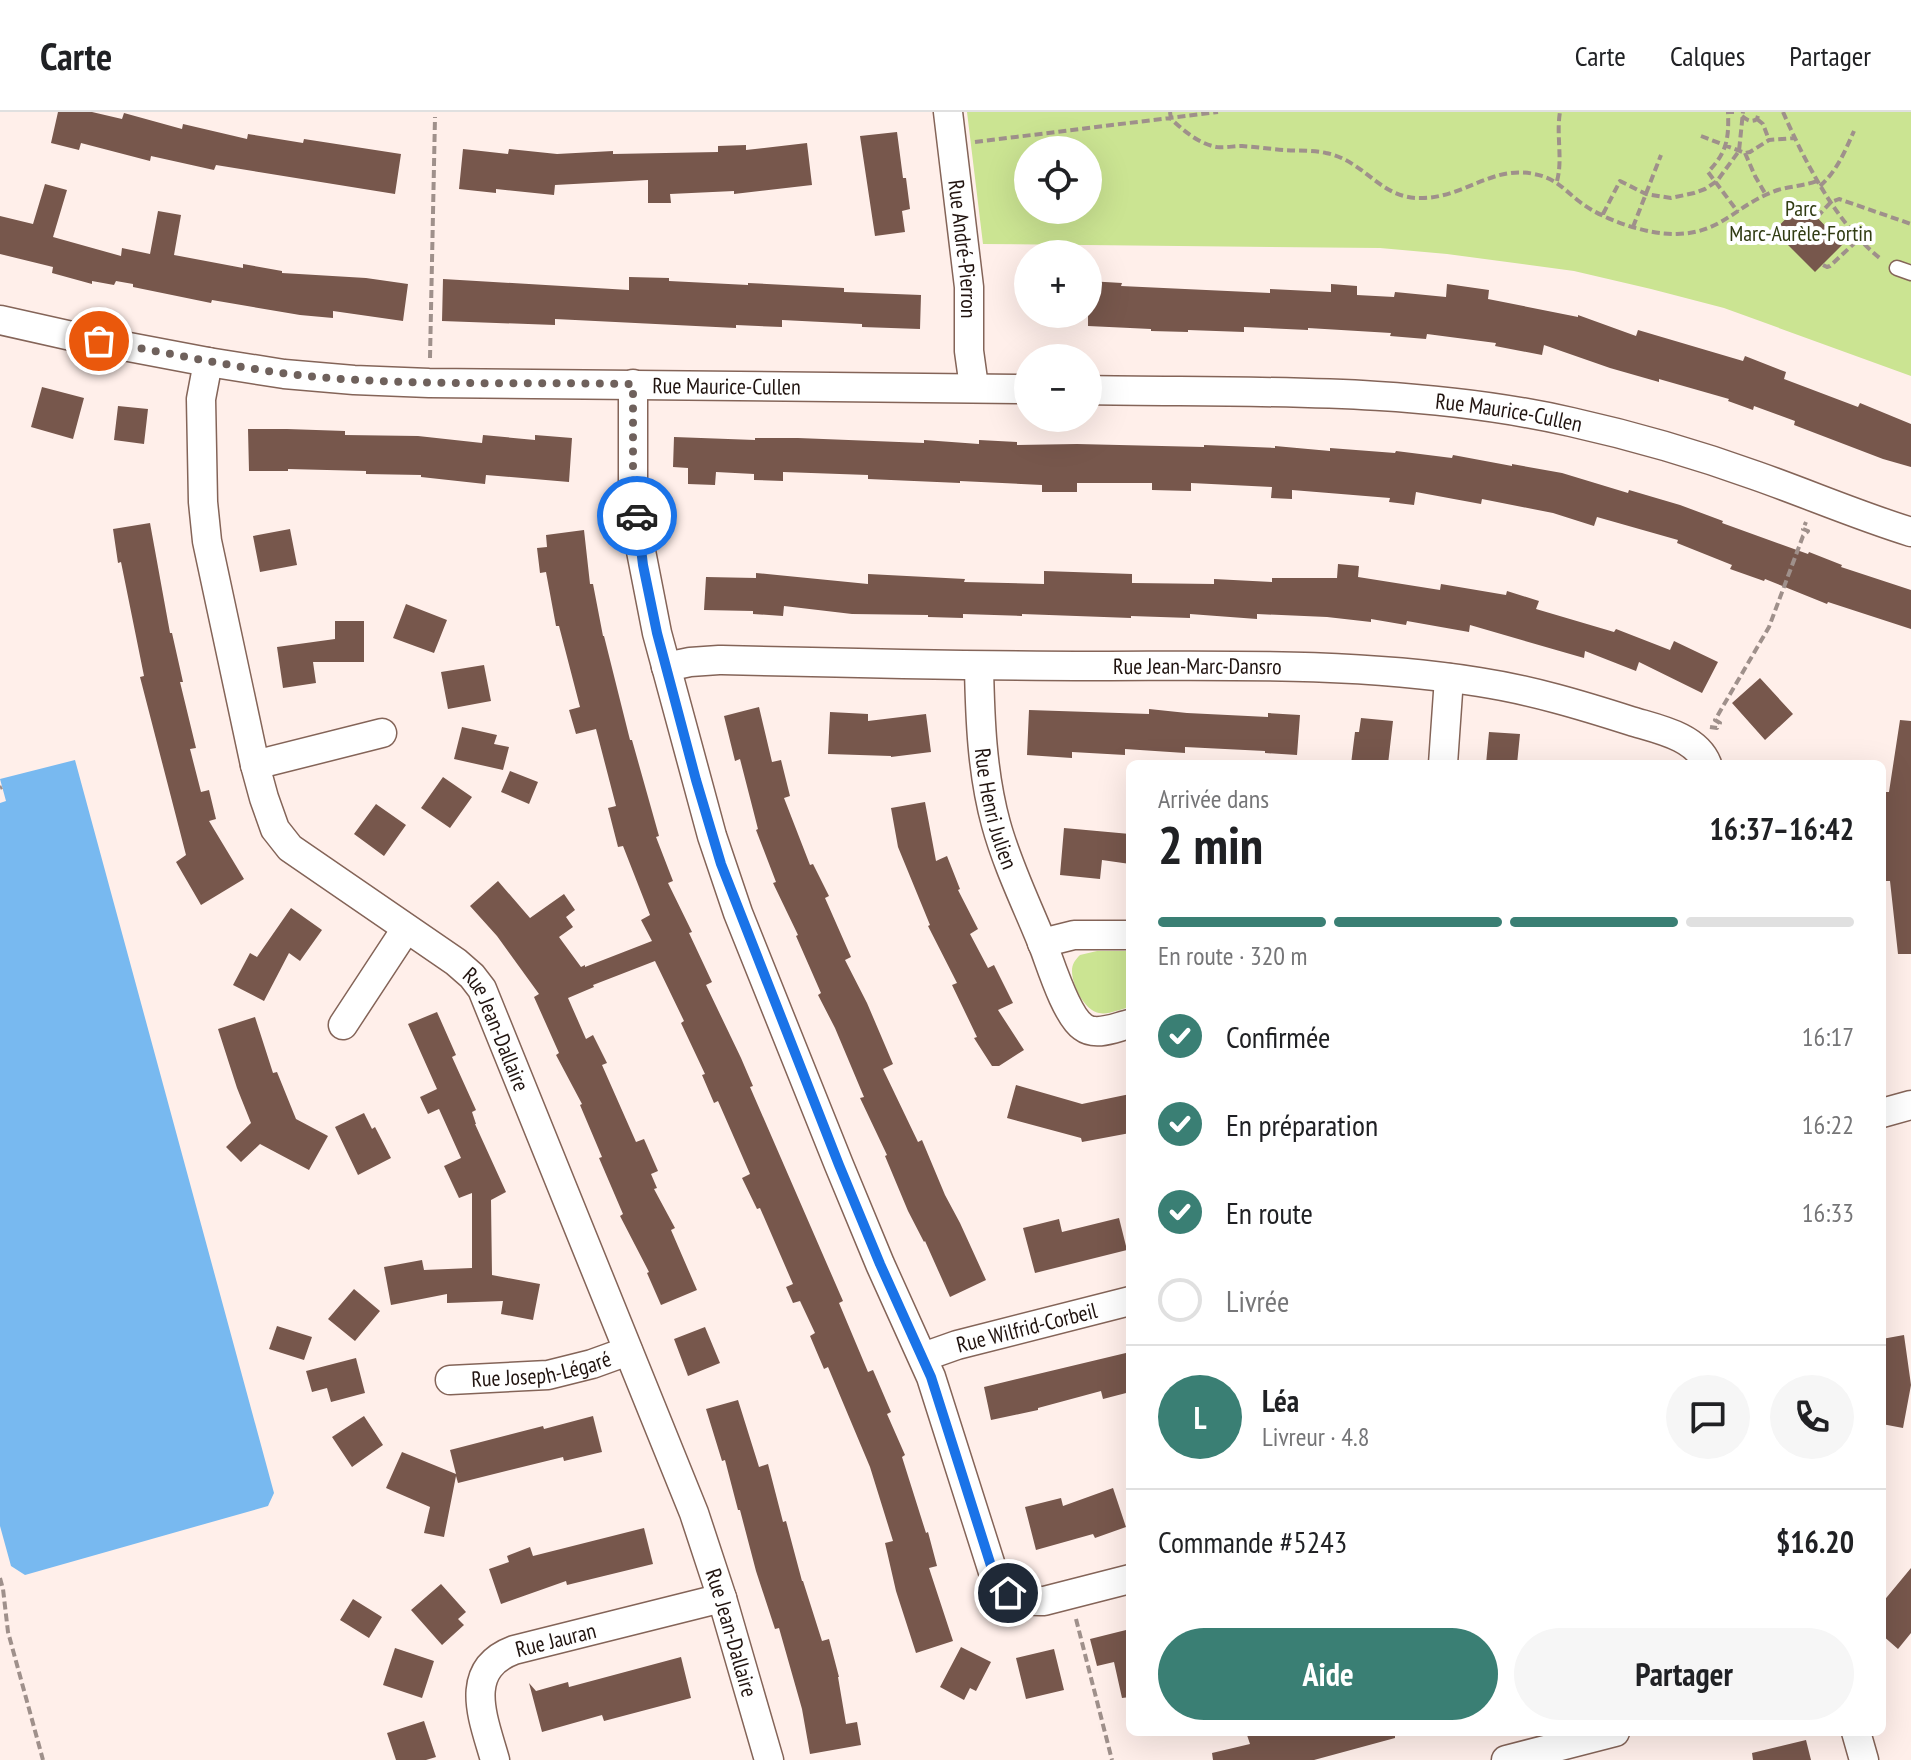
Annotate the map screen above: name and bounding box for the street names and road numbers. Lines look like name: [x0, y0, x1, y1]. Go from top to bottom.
street label: Rue André-Pierron: [942, 178, 983, 318]
street label: Rue Maurice-Cullen: [652, 371, 801, 401]
street label: Rue Maurice-Cullen: [1434, 387, 1585, 438]
street label: Rue Jean-Marc-Dansro: [1113, 652, 1282, 680]
street label: Rue Henri Julien: [969, 747, 1024, 873]
street label: Rue Jean-Dallaire: [457, 961, 536, 1095]
street label: Rue Wilfrid-Corbeil: [953, 1296, 1101, 1359]
street label: Rue Joseph-Légaré: [471, 1344, 615, 1393]
street label: Rue Jean-Dallaire: [699, 1565, 764, 1700]
street label: Rue Jauran: [512, 1616, 599, 1663]

